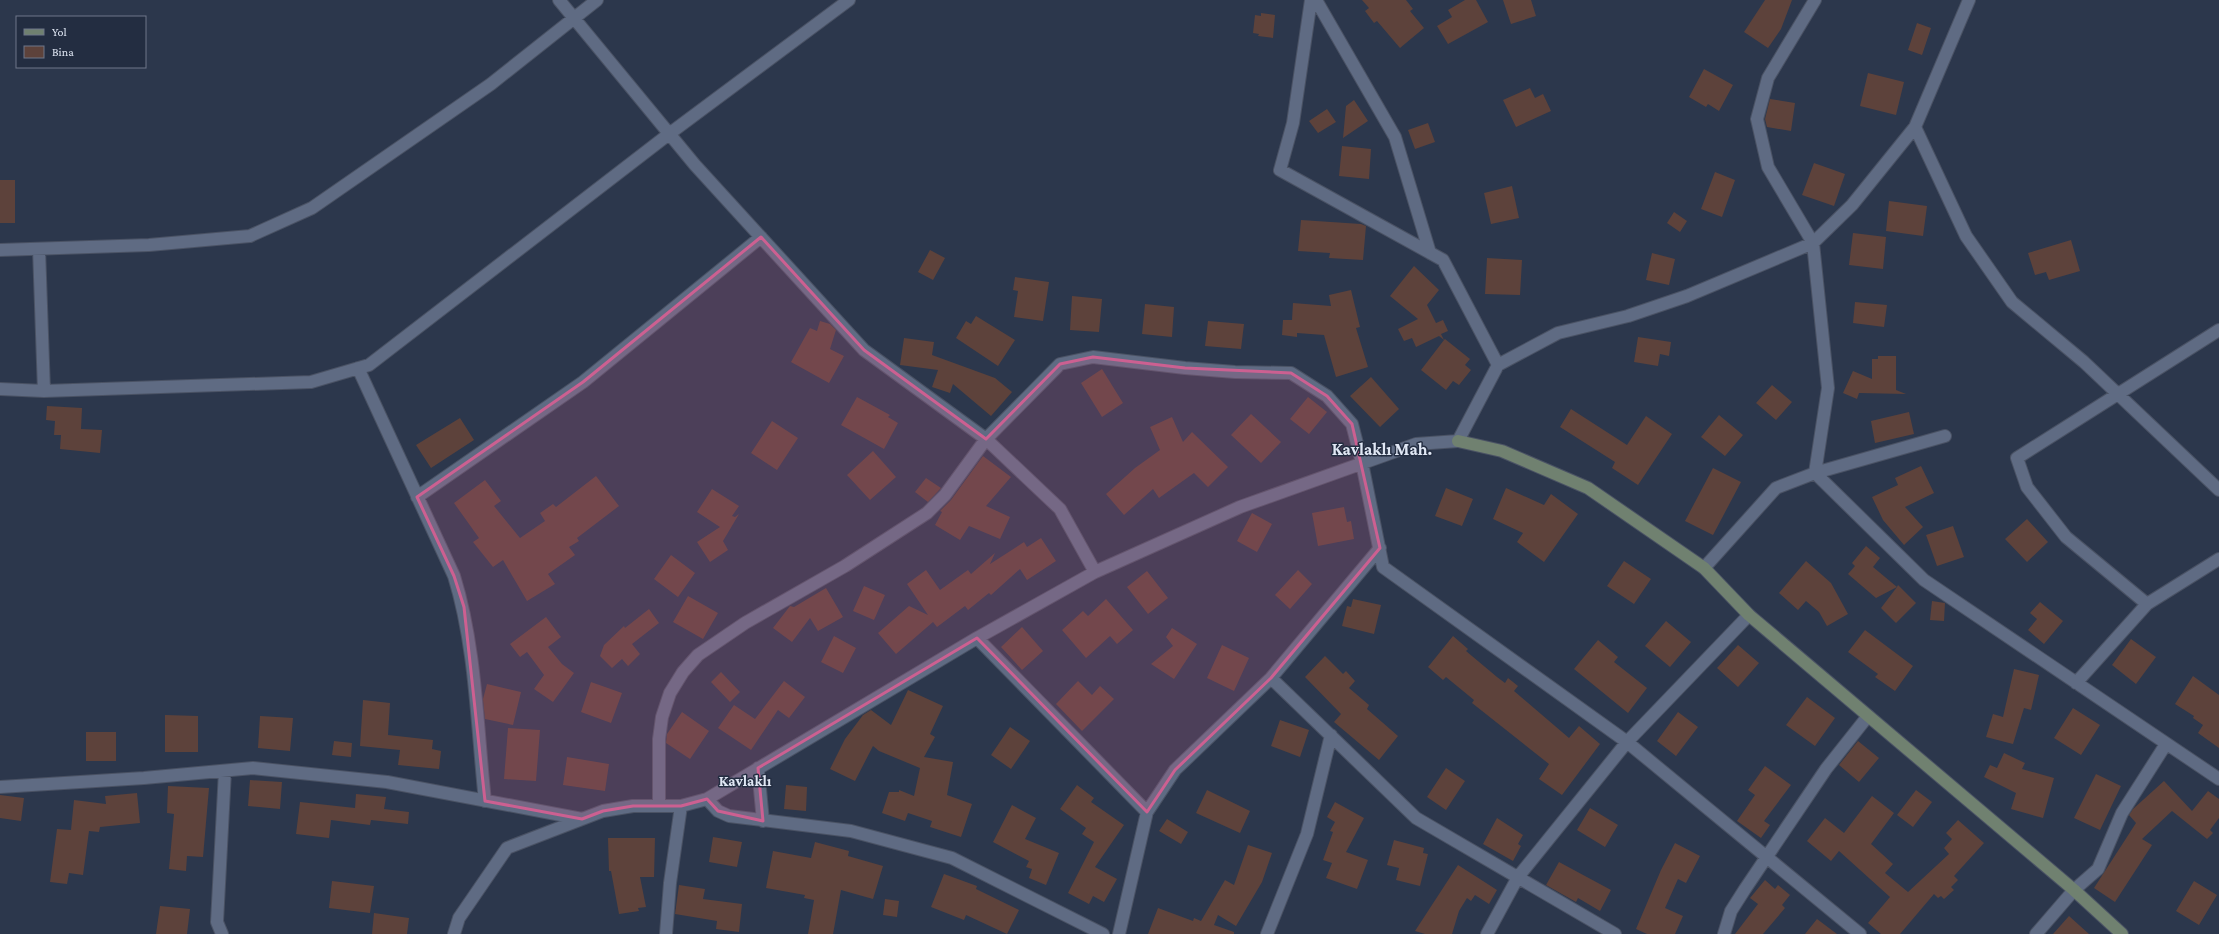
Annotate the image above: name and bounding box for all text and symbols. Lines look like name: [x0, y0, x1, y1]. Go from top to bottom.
legend: [16, 16, 146, 68]
text: Yol: [52, 25, 67, 39]
text: Bina: [52, 45, 74, 59]
district label: Kavlaklı Mah.: [1332, 440, 1432, 459]
district label: Kavlaklı: [719, 773, 772, 789]

